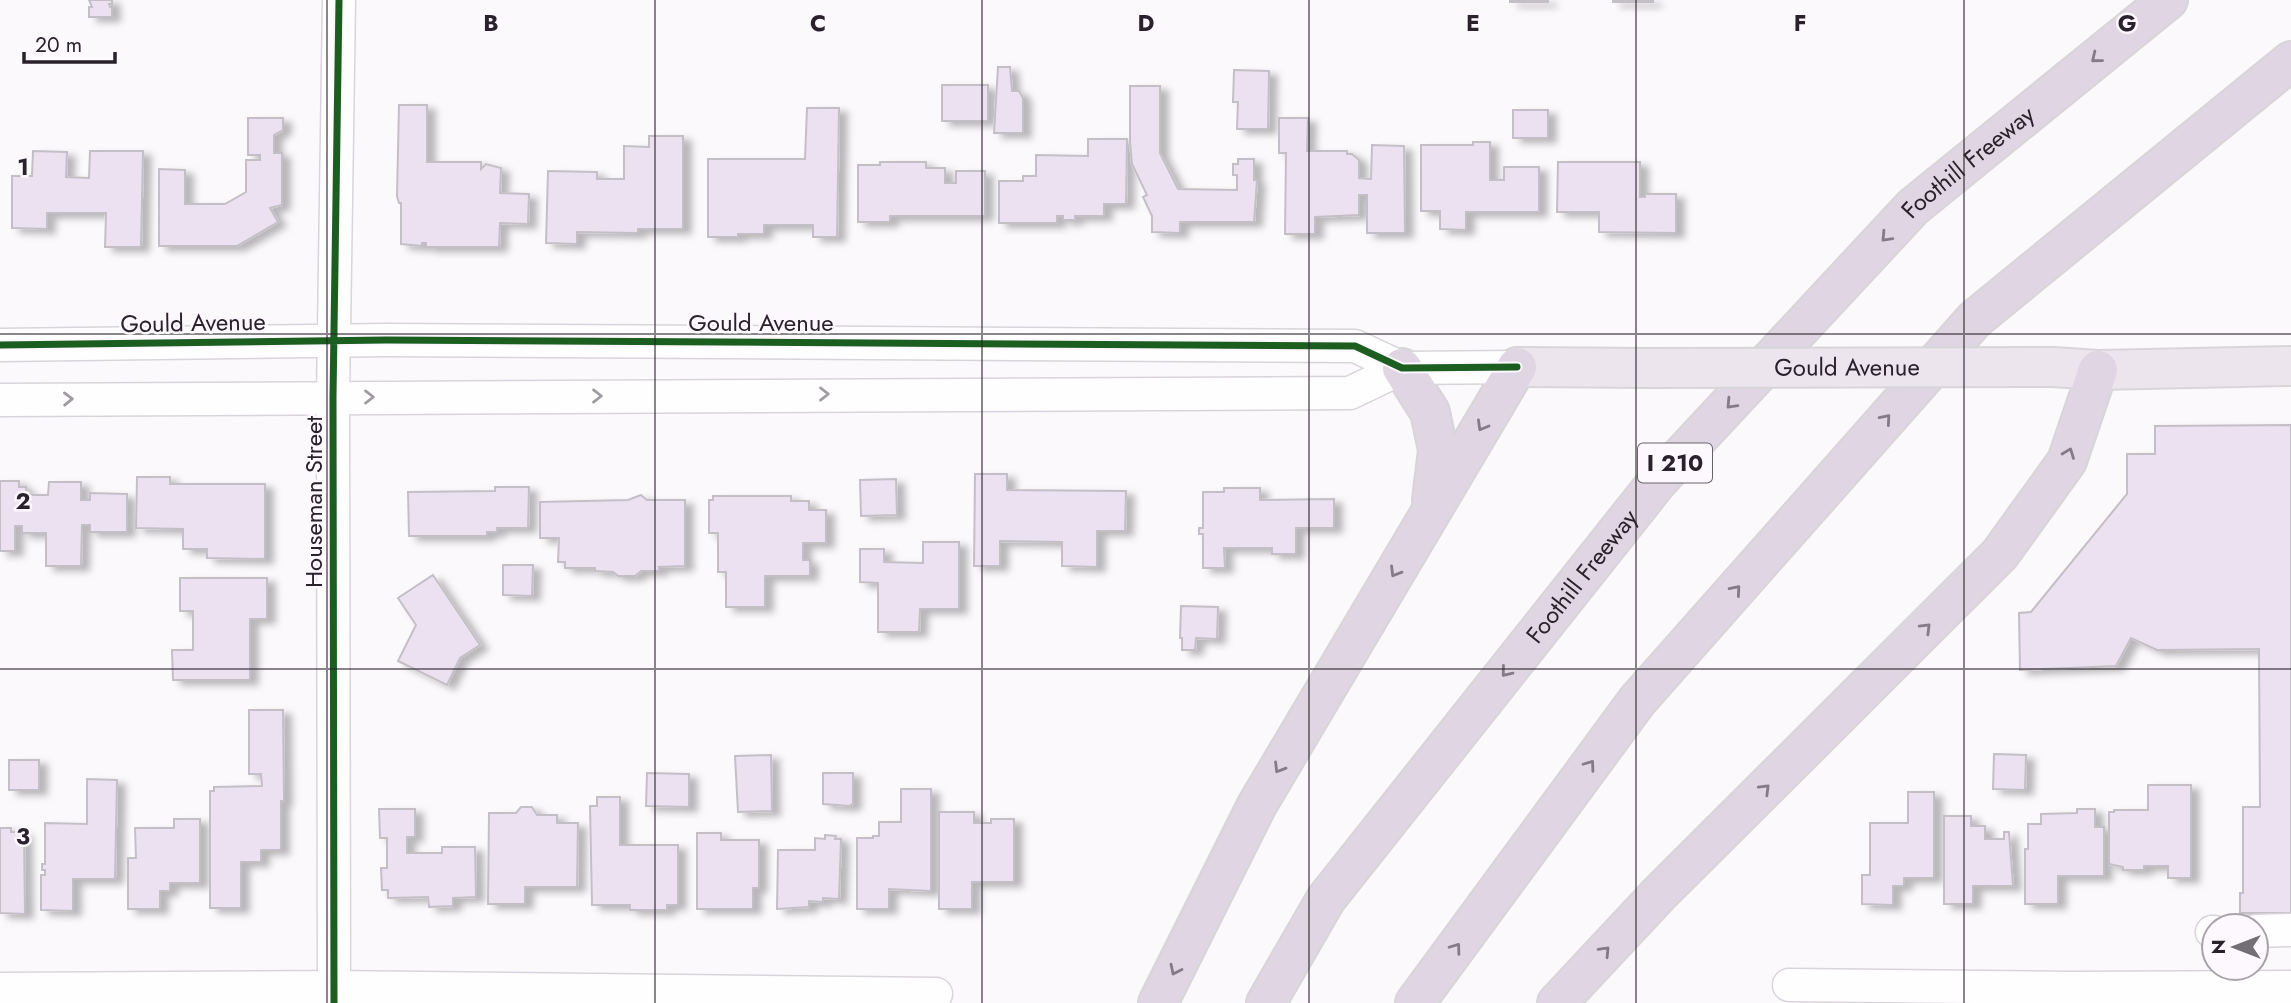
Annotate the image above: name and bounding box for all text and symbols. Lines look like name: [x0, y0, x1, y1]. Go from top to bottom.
text: B: [483, 6, 499, 40]
text: C: [810, 6, 826, 40]
text: D: [1138, 6, 1155, 40]
text: E: [1466, 6, 1480, 40]
text: F: [1794, 6, 1806, 40]
text: G: [2118, 6, 2136, 40]
scale bar: [24, 21, 116, 65]
text: 20 m: [35, 30, 82, 60]
one-way arrow: [2092, 50, 2104, 63]
street label: Foothill Freeway: [1893, 97, 2042, 226]
text: 1: [17, 150, 29, 184]
one-way arrow: [1881, 229, 1894, 242]
street label: Gould Avenue: [120, 304, 266, 341]
street label: Gould Avenue: [688, 305, 834, 340]
street label: Gould Avenue: [1774, 349, 1920, 385]
one-way arrow: [819, 387, 830, 402]
one-way arrow: [592, 388, 602, 404]
one-way arrow: [364, 389, 375, 405]
one-way arrow: [63, 391, 74, 407]
one-way arrow: [1726, 396, 1739, 409]
one-way arrow: [1878, 415, 1890, 428]
street label: Houseman Street: [296, 416, 331, 588]
one-way arrow: [1477, 418, 1490, 431]
road number: I 210: [1638, 444, 1712, 482]
one-way arrow: [2060, 448, 2074, 460]
text: 2: [15, 484, 31, 518]
street label: Foothill Freeway: [1517, 501, 1646, 651]
one-way arrow: [1390, 565, 1403, 578]
one-way arrow: [1728, 585, 1740, 598]
one-way arrow: [1917, 624, 1930, 637]
one-way arrow: [1502, 664, 1515, 677]
one-way arrow: [1274, 760, 1287, 773]
one-way arrow: [1582, 760, 1595, 773]
one-way arrow: [1756, 784, 1769, 797]
text: 3: [16, 819, 30, 853]
north arrow: [2200, 912, 2270, 982]
text: N: [2205, 939, 2232, 955]
one-way arrow: [1447, 943, 1460, 956]
one-way arrow: [1597, 946, 1610, 959]
one-way arrow: [1169, 963, 1183, 975]

